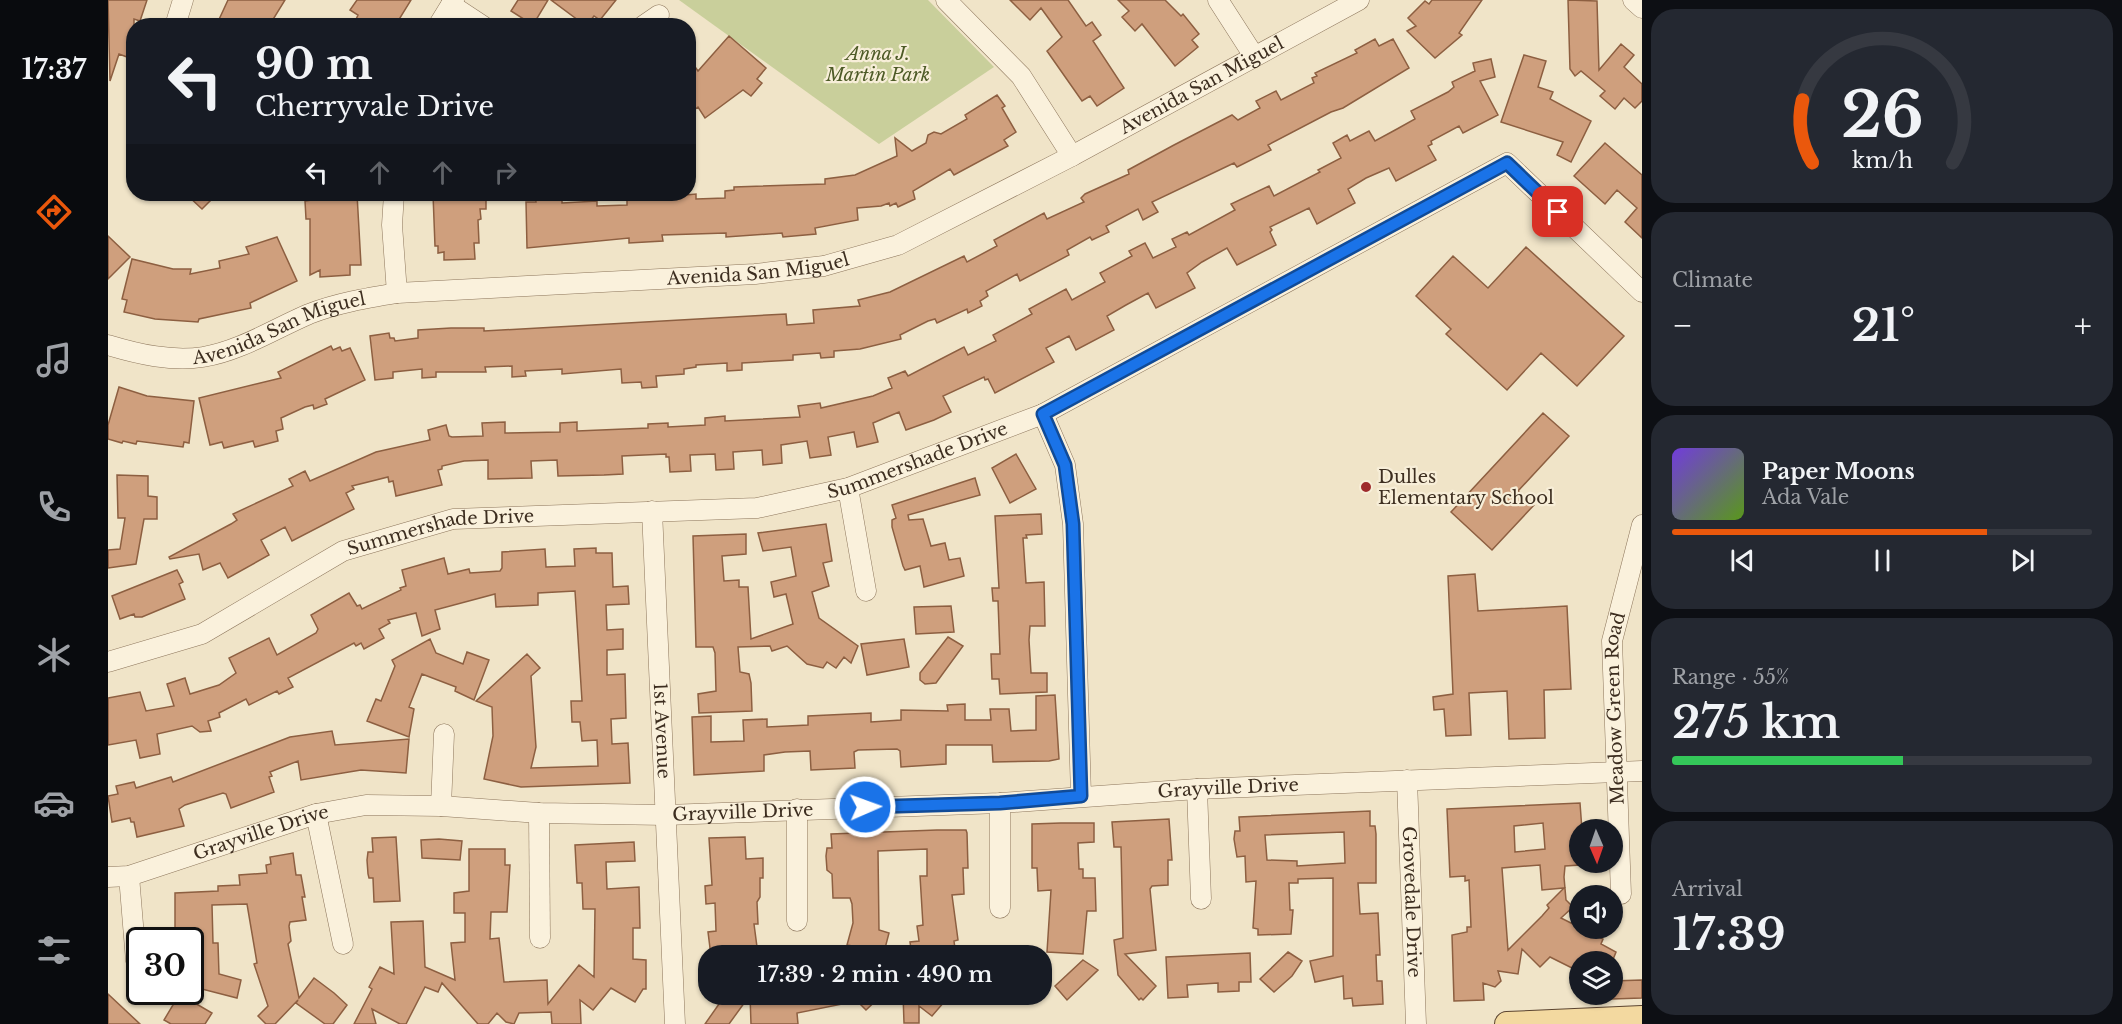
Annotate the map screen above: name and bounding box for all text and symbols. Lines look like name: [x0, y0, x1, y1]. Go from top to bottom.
street label: Avenida San Miguel: [1115, 32, 1288, 139]
text: 90 m: [255, 38, 373, 90]
icon: left: [156, 42, 234, 120]
park label: Anna J. Martin Park: [825, 43, 930, 86]
text: 17:37: [22, 53, 86, 86]
text: 26: [1841, 76, 1923, 154]
text: Cherryvale Drive: [255, 90, 494, 123]
text: km/h: [1852, 147, 1913, 174]
icon: left: [300, 156, 333, 189]
icon: ahead: [363, 156, 396, 189]
icon: ahead: [426, 156, 459, 189]
icon: right: [489, 156, 522, 189]
pin: [1532, 186, 1583, 237]
icon: directions: [33, 191, 75, 233]
icon: arrive: [1541, 195, 1574, 228]
street label: Avenida San Miguel: [665, 248, 852, 290]
text: Climate: [1672, 268, 1753, 292]
street label: Avenida San Miguel: [190, 288, 368, 369]
text: 21°: [1852, 297, 1915, 353]
text: −: [1672, 305, 1693, 346]
text: +: [2074, 305, 2092, 346]
icon: music: [33, 339, 75, 381]
street label: Summershade Drive: [825, 417, 1011, 503]
text: Paper Moons: [1762, 458, 1915, 485]
place label: Dulles Elementary School: [1378, 466, 1554, 509]
marker: Dulles Elementary School: [1359, 480, 1373, 494]
text: Ada Vale: [1762, 485, 1849, 509]
icon: phone: [33, 486, 75, 528]
street label: Summershade Drive: [345, 505, 535, 560]
icon: previous: [1726, 544, 1759, 577]
icon: pause: [1866, 544, 1899, 577]
icon: next: [2006, 544, 2039, 577]
street label: Meadow Green Road: [1600, 610, 1630, 805]
icon: climate: [33, 634, 75, 676]
text: Range · 55%: [1672, 665, 1789, 689]
street label: 1st Avenue: [649, 682, 675, 779]
text: 275 km: [1672, 694, 1840, 750]
street label: Grayville Drive: [1157, 774, 1299, 803]
position arrow: [833, 775, 897, 839]
icon: car: [33, 782, 75, 824]
street label: Grayville Drive: [672, 799, 814, 826]
street label: Grayville Drive: [190, 801, 330, 865]
north arrow: [1569, 819, 1623, 873]
map controls: [1569, 819, 1623, 1005]
street label: Grovedale Drive: [1398, 826, 1425, 978]
text: Arrival: [1672, 877, 1743, 901]
button: sound: [1569, 885, 1623, 939]
text: 17:39: [1672, 906, 1786, 962]
speed limit sign: 30: [126, 927, 204, 1005]
icon: filters: [33, 929, 75, 971]
button: layers: [1569, 951, 1623, 1005]
text: 17:39 · 2 min · 490 m: [758, 961, 992, 988]

